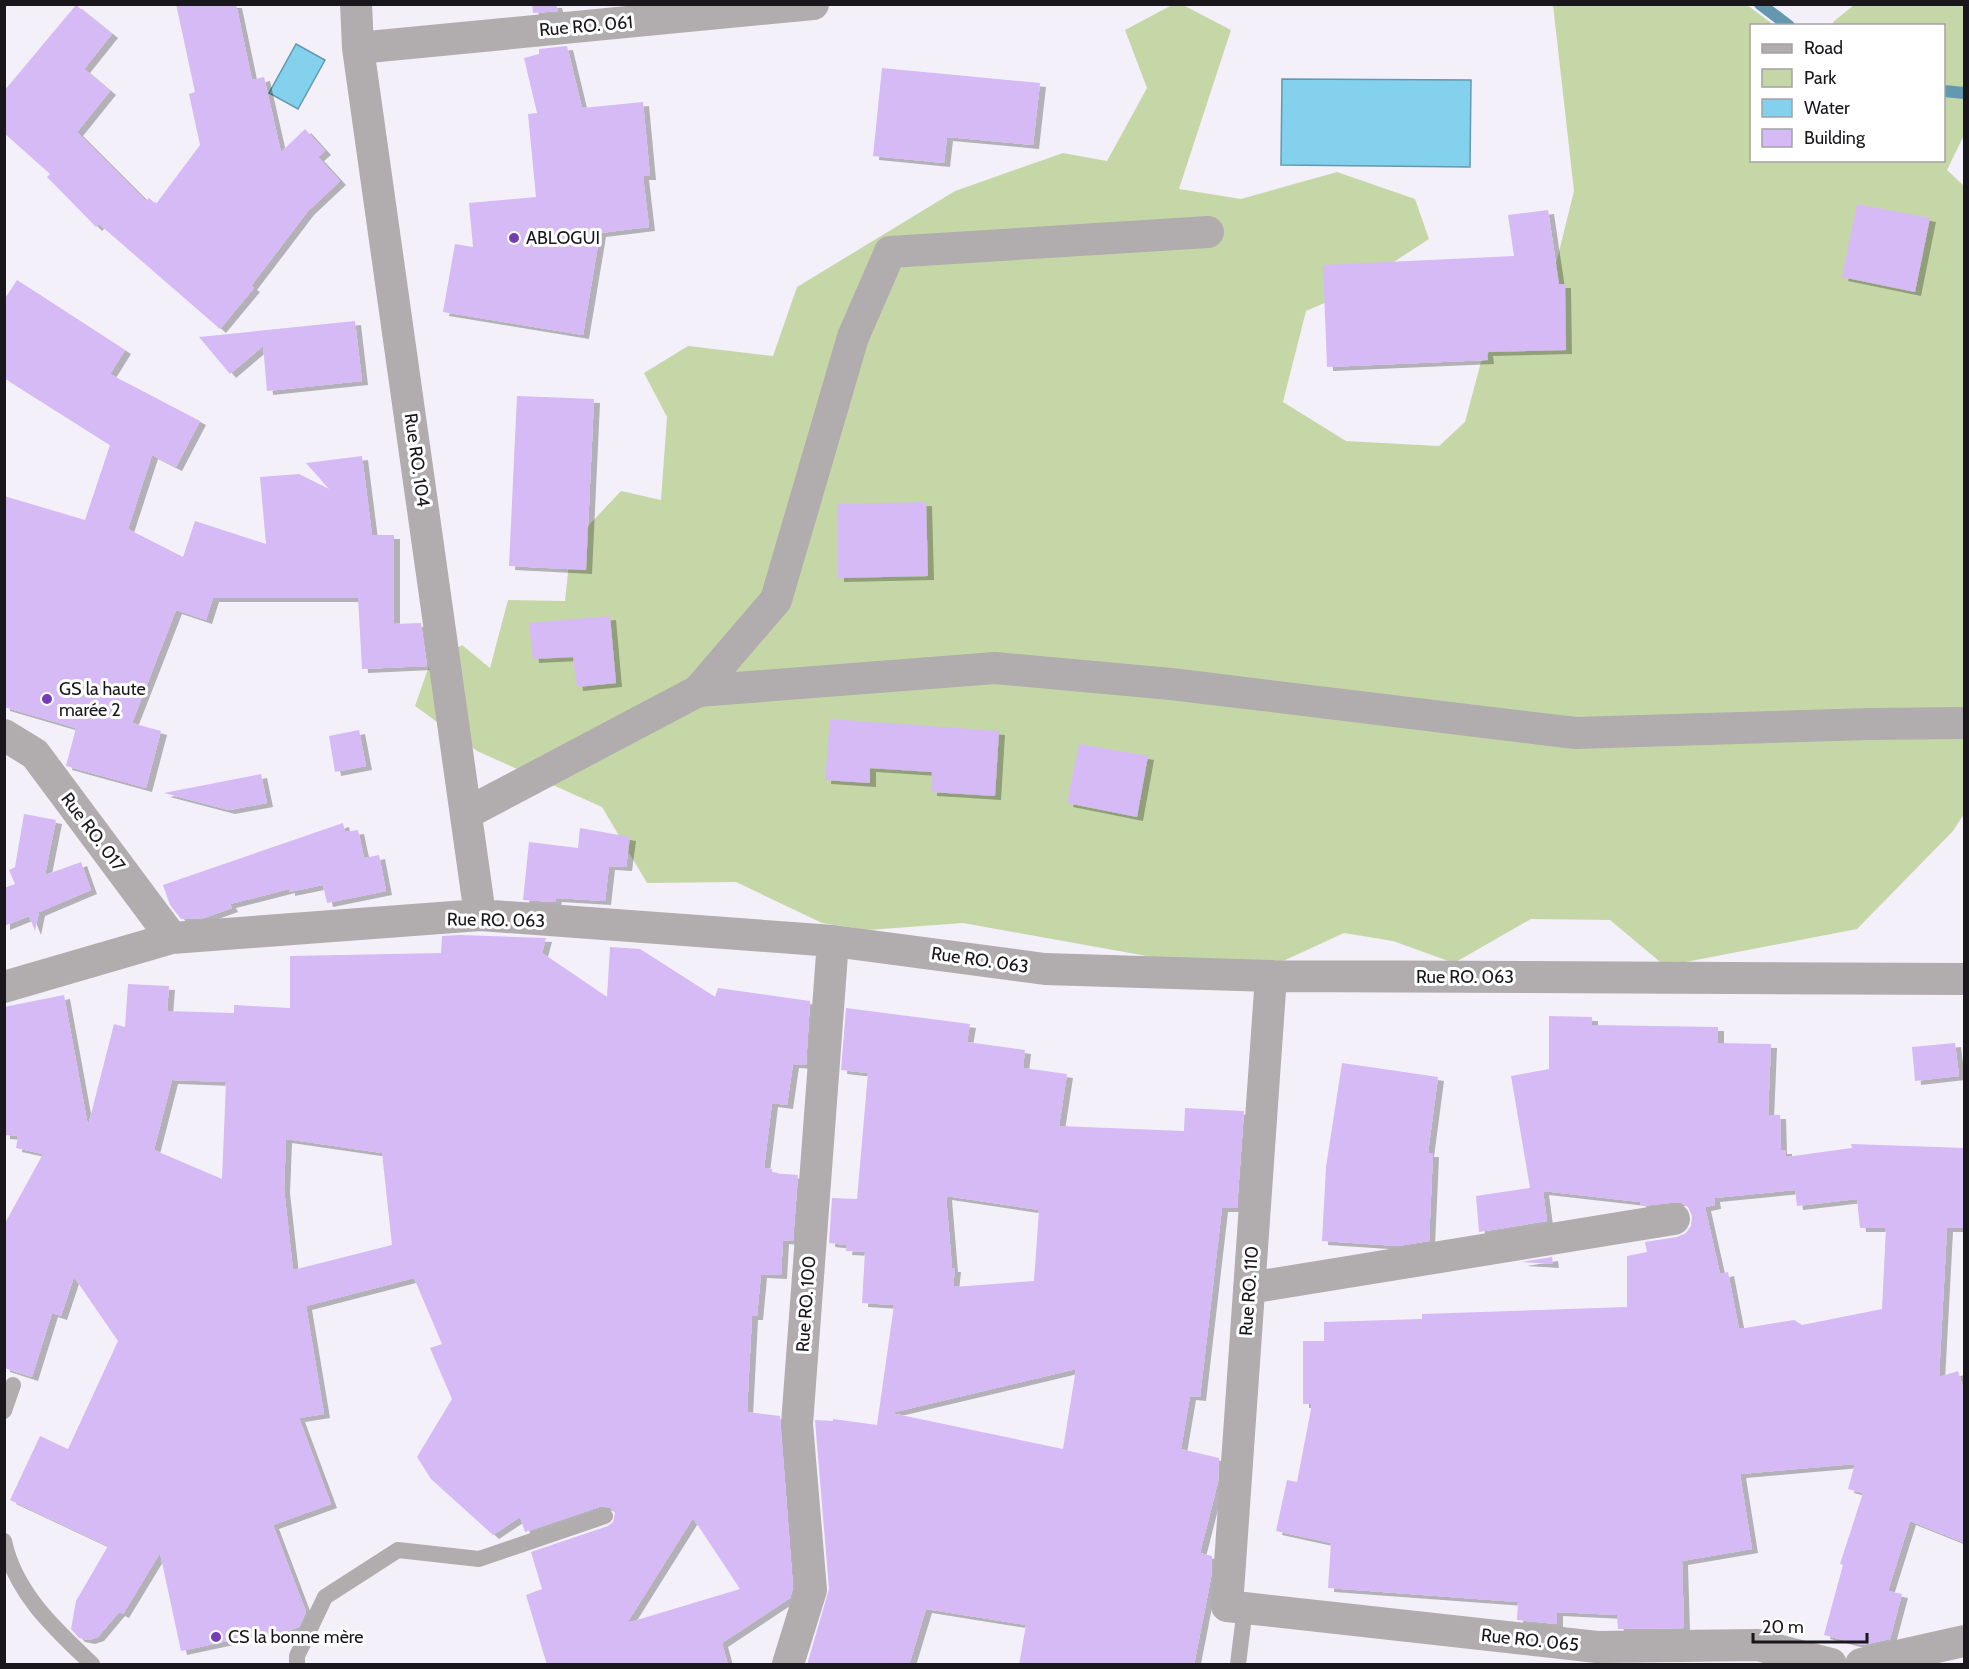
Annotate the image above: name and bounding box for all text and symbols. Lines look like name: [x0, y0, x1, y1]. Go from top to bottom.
street label: Rue RO. 061: [538, 11, 634, 41]
legend: [1750, 24, 1945, 162]
text: Road: [1804, 37, 1843, 59]
text: Park: [1804, 67, 1837, 89]
text: Water: [1804, 97, 1850, 119]
text: Building: [1804, 127, 1866, 149]
place label: ABLOGUI: [526, 227, 600, 249]
marker: ABLOGUI: [507, 231, 521, 245]
street label: Rue RO. 104: [400, 412, 434, 508]
place label: GS la haute marée 2: [59, 678, 146, 721]
marker: GS la haute marée 2: [40, 692, 54, 706]
street label: Rue RO. 017: [56, 788, 130, 876]
street label: Rue RO. 063: [447, 908, 545, 932]
street label: Rue RO. 063: [930, 942, 1030, 978]
street label: Rue RO. 063: [1416, 966, 1514, 988]
street label: Rue RO. 110: [1235, 1245, 1263, 1337]
street label: Rue RO. 100: [792, 1255, 820, 1353]
scale bar: [1753, 1606, 1867, 1644]
text: 20 m: [1762, 1616, 1804, 1638]
street label: Rue RO. 065: [1480, 1624, 1580, 1656]
place label: CS la bonne mère: [228, 1626, 364, 1648]
marker: CS la bonne mère: [209, 1630, 223, 1644]

